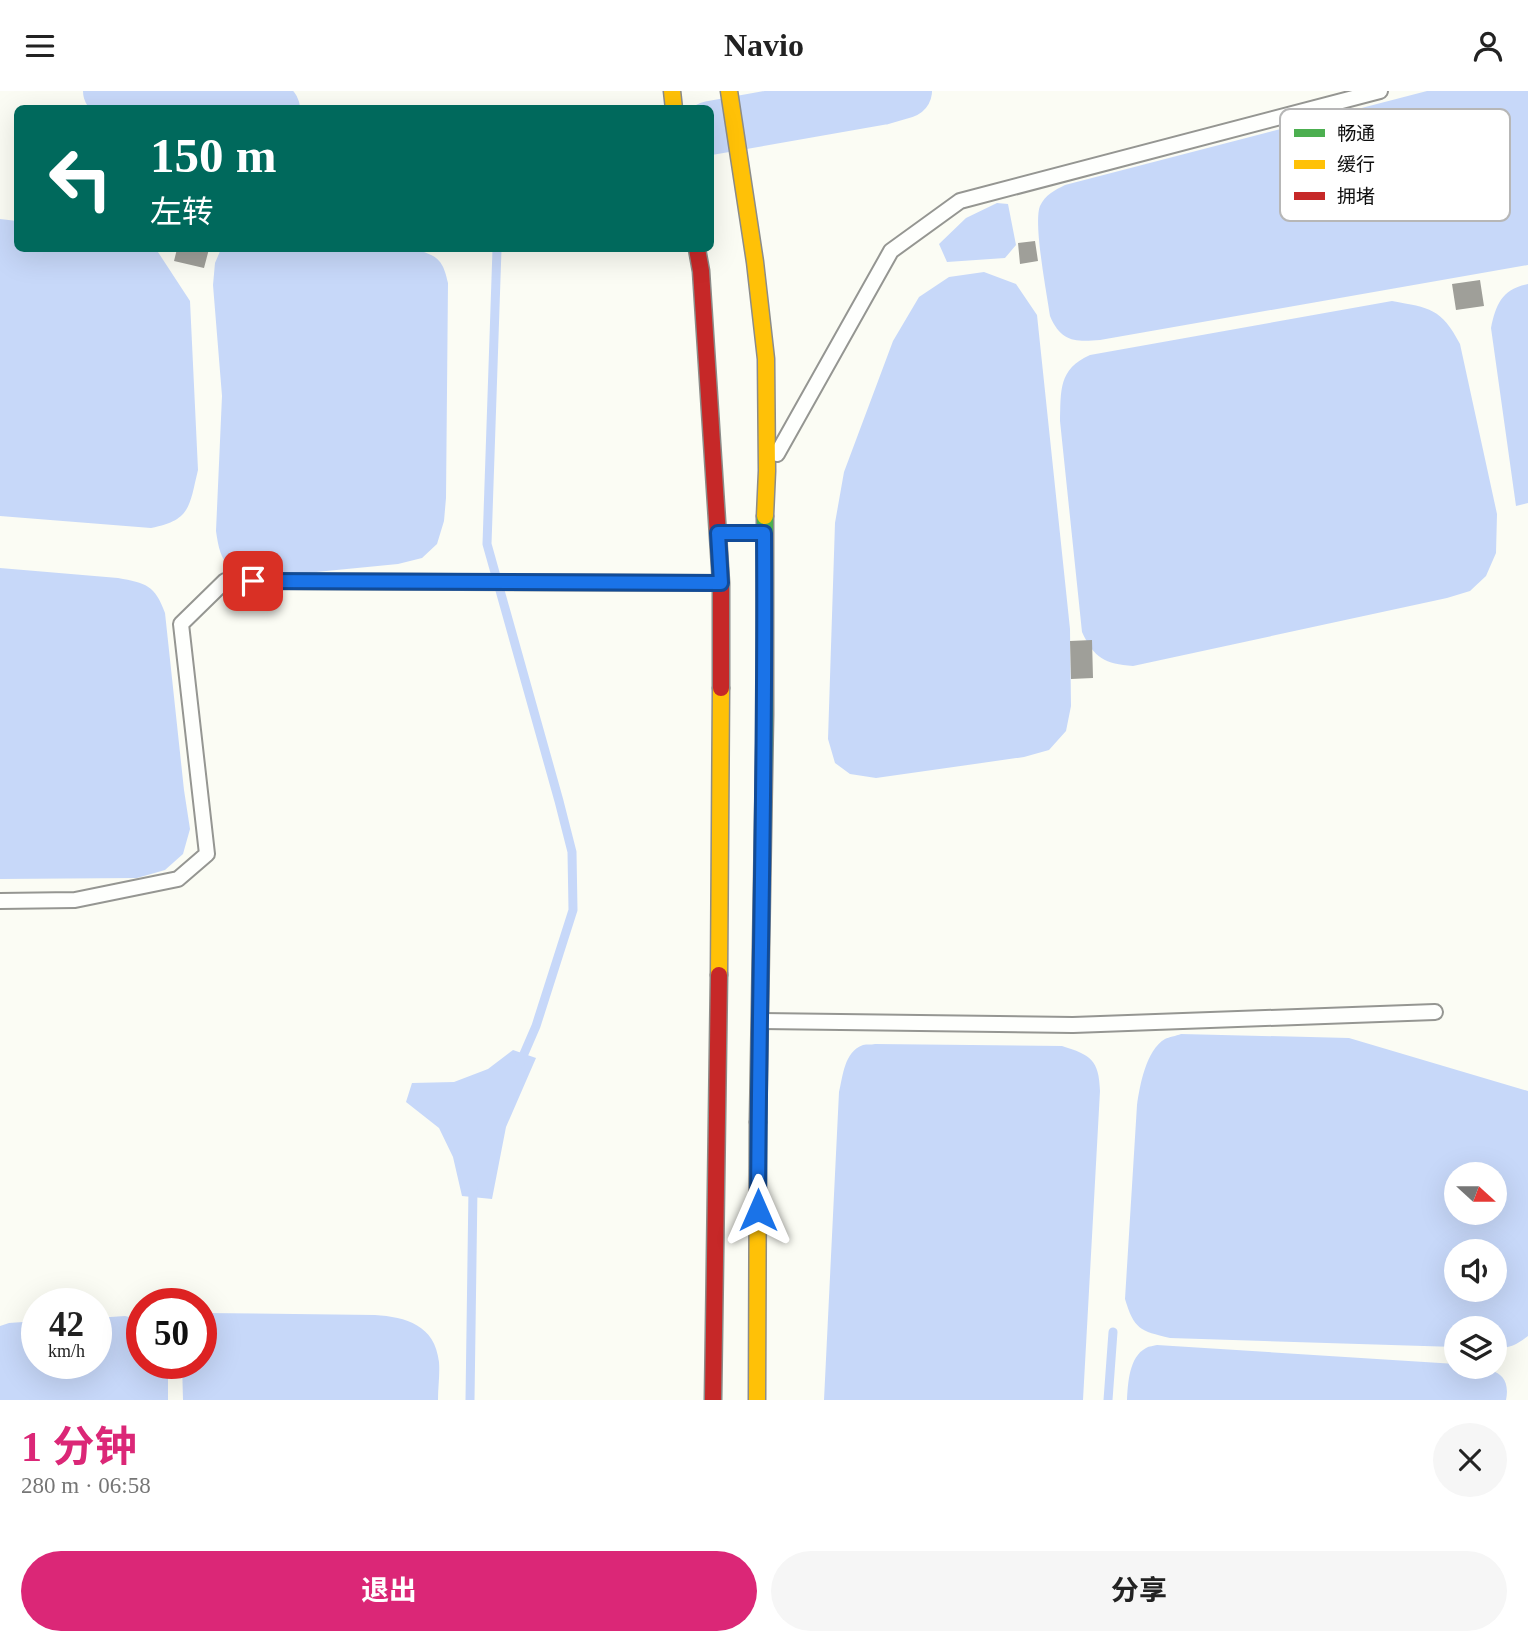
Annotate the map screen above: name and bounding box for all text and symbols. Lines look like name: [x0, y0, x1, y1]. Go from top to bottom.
icon: menu: [21, 27, 59, 65]
text: Navio: [724, 27, 804, 63]
icon: person: [1469, 27, 1507, 65]
legend: [1280, 109, 1510, 221]
text: 畅通: [1337, 123, 1375, 144]
text: 150 m: [150, 128, 277, 183]
icon: left: [35, 133, 126, 224]
text: 缓行: [1337, 154, 1375, 175]
text: 拥堵: [1337, 186, 1375, 207]
text: 左转: [150, 194, 214, 230]
pin: [223, 551, 283, 611]
icon: arrive: [234, 562, 272, 600]
north arrow: [1444, 1162, 1507, 1225]
map controls: [1444, 1162, 1507, 1379]
position arrow: [721, 1173, 795, 1247]
button: sound: [1444, 1239, 1507, 1302]
speed limit sign: 50: [126, 1288, 217, 1379]
text: 42: [49, 1305, 84, 1344]
button: layers: [1444, 1316, 1507, 1379]
text: km/h: [48, 1341, 85, 1361]
button: close: [1433, 1423, 1507, 1497]
text: 1 分钟: [21, 1424, 137, 1470]
text: 280 m · 06:58: [21, 1473, 151, 1498]
button: 退出: [21, 1551, 757, 1631]
button: 分享: [771, 1551, 1507, 1631]

